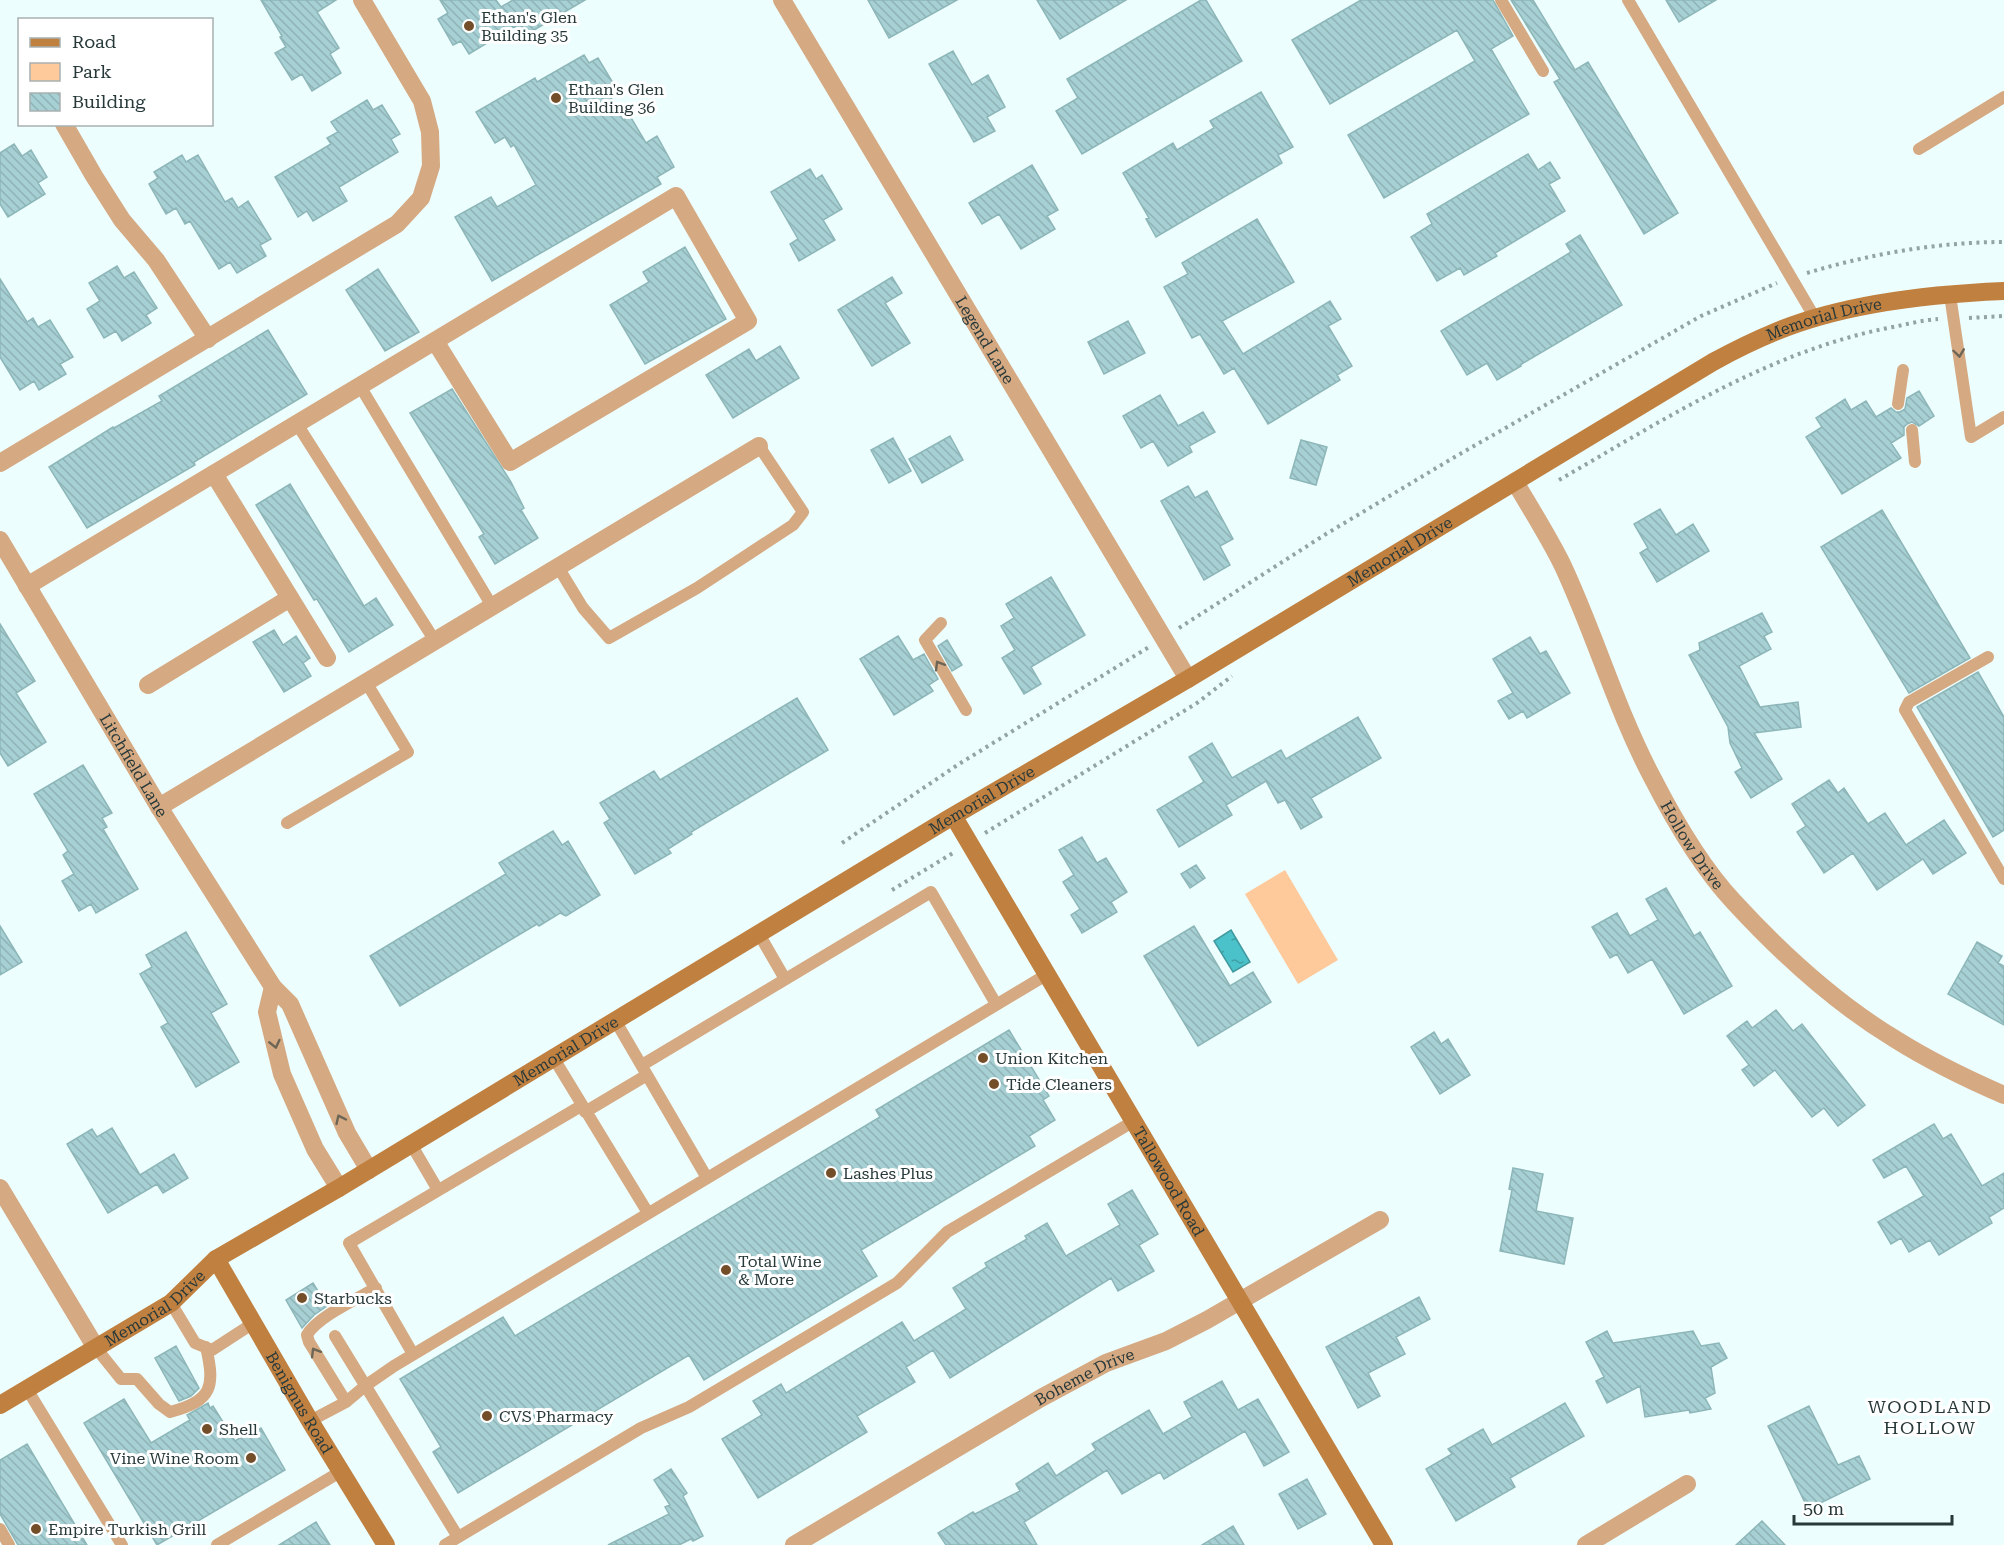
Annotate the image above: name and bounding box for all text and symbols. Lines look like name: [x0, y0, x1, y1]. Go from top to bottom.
place label: Ethan's Glen Building 35: [481, 8, 577, 45]
legend: [18, 18, 213, 126]
marker: Ethan's Glen Building 35: [462, 19, 476, 33]
text: Road: [72, 31, 117, 52]
text: Park: [72, 61, 112, 82]
place label: Ethan's Glen Building 36: [568, 80, 664, 117]
text: Building: [72, 91, 146, 112]
marker: Ethan's Glen Building 36: [549, 91, 563, 105]
street label: Legend Lane: [951, 293, 1018, 388]
street label: Memorial Drive: [1763, 294, 1883, 345]
one-way arrow: [1952, 348, 1964, 357]
street label: Memorial Drive: [1344, 513, 1456, 591]
one-way arrow: [935, 661, 947, 671]
street label: Litchfield Lane: [96, 710, 172, 821]
street label: Memorial Drive: [925, 761, 1038, 838]
street label: Hollow Drive: [1656, 798, 1728, 893]
street label: Memorial Drive: [510, 1012, 622, 1090]
one-way arrow: [268, 1039, 281, 1049]
place label: Union Kitchen: [995, 1049, 1108, 1068]
marker: Union Kitchen: [976, 1051, 990, 1065]
place label: Tide Cleaners: [1006, 1075, 1112, 1094]
marker: Tide Cleaners: [987, 1077, 1001, 1091]
one-way arrow: [335, 1114, 347, 1125]
street label: Tallowood Road: [1129, 1123, 1208, 1240]
place label: Lashes Plus: [843, 1164, 933, 1183]
marker: Lashes Plus: [824, 1166, 838, 1180]
place label: Total Wine & More: [738, 1252, 822, 1289]
marker: Total Wine & More: [719, 1263, 733, 1277]
street label: Memorial Drive: [101, 1266, 209, 1350]
place label: Starbucks: [314, 1289, 392, 1308]
marker: Starbucks: [295, 1291, 309, 1305]
street label: Boheme Drive: [1031, 1344, 1137, 1410]
street label: Benignus Road: [262, 1348, 337, 1457]
one-way arrow: [311, 1348, 323, 1358]
district label: WOODLAND HOLLOW: [1868, 1396, 1992, 1438]
place label: CVS Pharmacy: [499, 1407, 614, 1426]
marker: CVS Pharmacy: [480, 1409, 494, 1423]
place label: Shell: [219, 1420, 258, 1439]
marker: Shell: [200, 1422, 214, 1436]
place label: Vine Wine Room: [110, 1449, 239, 1468]
marker: Vine Wine Room: [244, 1451, 258, 1465]
scale bar: [1794, 1488, 1952, 1526]
text: 50 m: [1803, 1498, 1844, 1519]
place label: Empire Turkish Grill: [48, 1520, 206, 1539]
marker: Empire Turkish Grill: [29, 1522, 43, 1536]

